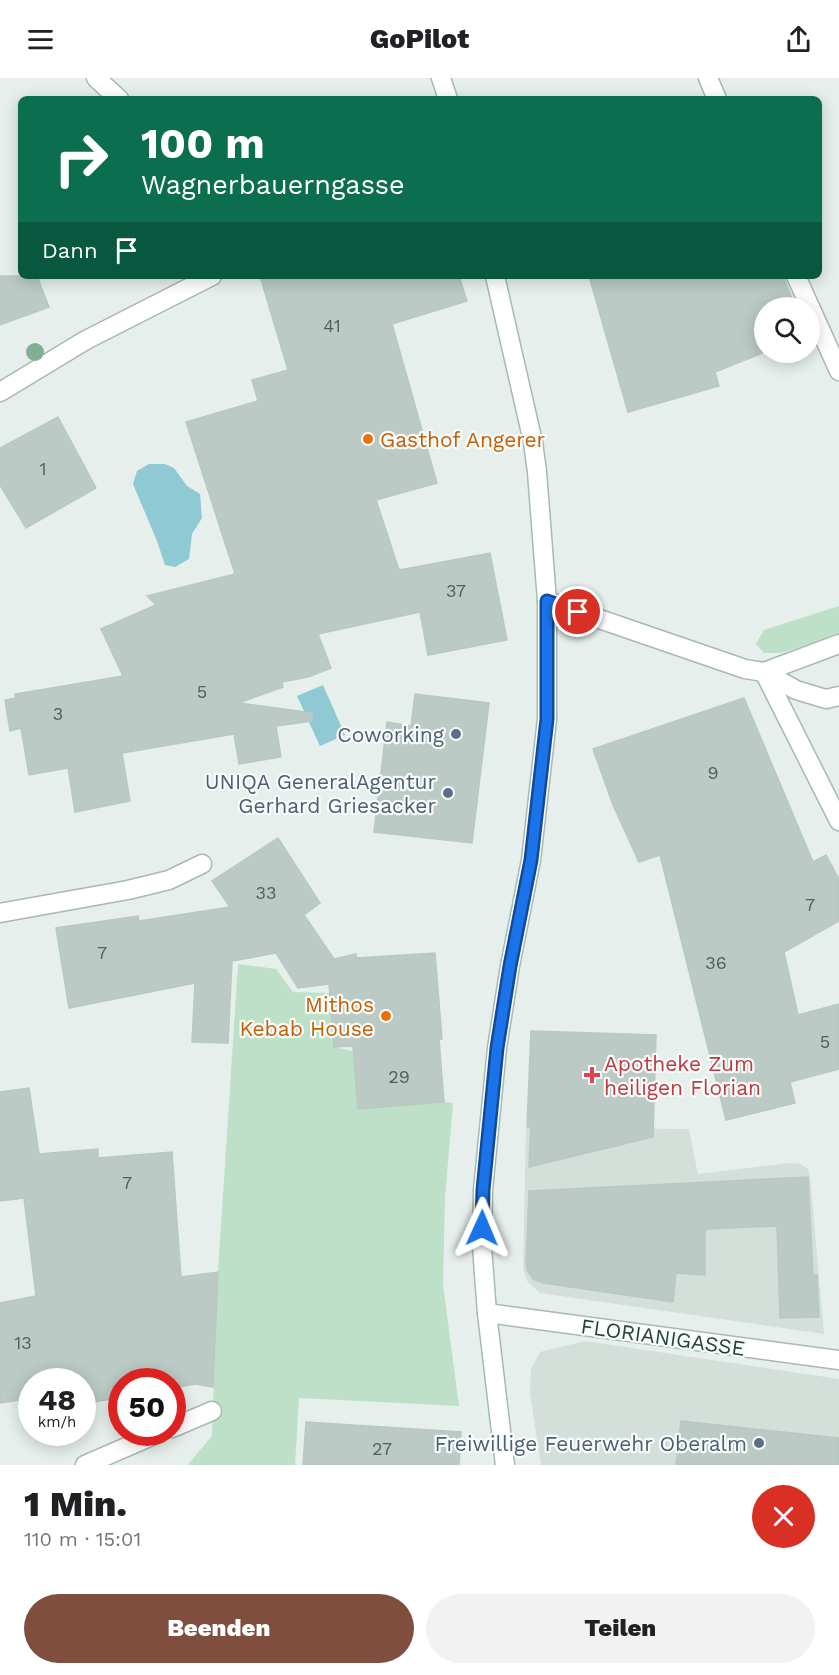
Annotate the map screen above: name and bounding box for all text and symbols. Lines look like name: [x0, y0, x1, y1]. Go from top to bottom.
icon: menu: [24, 23, 57, 56]
text: GoPilot: [370, 23, 469, 55]
icon: share: [782, 23, 815, 56]
text: 100 m: [141, 119, 265, 168]
icon: right: [42, 120, 120, 198]
text: Wagnerbauerngasse: [141, 169, 405, 201]
icon: arrive: [110, 234, 143, 267]
text: Dann: [42, 238, 98, 263]
map controls: [754, 297, 820, 363]
button: search: [754, 297, 820, 363]
house number: 41: [323, 315, 341, 336]
place label: Gasthof Angerer: [380, 427, 546, 452]
marker: Gasthof Angerer: [361, 432, 375, 446]
house number: 1: [39, 458, 47, 479]
house number: 37: [446, 580, 466, 601]
pin: [552, 586, 603, 637]
icon: arrive: [561, 595, 594, 628]
house number: 5: [197, 681, 207, 702]
house number: 3: [53, 703, 63, 724]
place label: Coworking: [337, 722, 445, 747]
marker: Coworking: [449, 727, 463, 741]
house number: 9: [707, 762, 719, 783]
place label: UNIQA GeneralAgentur Gerhard Griesacker: [205, 769, 436, 818]
marker: UNIQA GeneralAgentur Gerhard Griesacker: [441, 786, 455, 800]
house number: 33: [256, 882, 277, 903]
house number: 7: [805, 894, 815, 915]
house number: 7: [97, 942, 107, 963]
house number: 36: [705, 952, 727, 973]
place label: Mithos Kebab House: [240, 992, 374, 1041]
marker: Mithos Kebab House: [379, 1009, 393, 1023]
house number: 5: [820, 1031, 830, 1052]
place label: Apotheke Zum heiligen Florian: [604, 1051, 761, 1100]
house number: 29: [388, 1066, 410, 1087]
marker: Apotheke Zum heiligen Florian: [585, 1068, 599, 1082]
house number: 7: [122, 1172, 132, 1193]
position arrow: [450, 1196, 514, 1260]
street label: FLORIANIGASSE: [579, 1313, 747, 1361]
house number: 13: [14, 1332, 32, 1353]
speed limit sign: 50: [108, 1368, 186, 1446]
text: 48: [38, 1382, 76, 1417]
text: km/h: [38, 1413, 76, 1431]
place label: Freiwillige Feuerwehr Oberalm: [435, 1431, 747, 1456]
marker: Freiwillige Feuerwehr Oberalm: [752, 1436, 766, 1450]
house number: 27: [372, 1438, 392, 1459]
text: 1 Min.: [24, 1483, 127, 1525]
button: close: [752, 1485, 815, 1548]
text: 110 m · 15:01: [24, 1527, 141, 1551]
button: Beenden: [24, 1594, 414, 1663]
button: Teilen: [426, 1594, 815, 1663]

